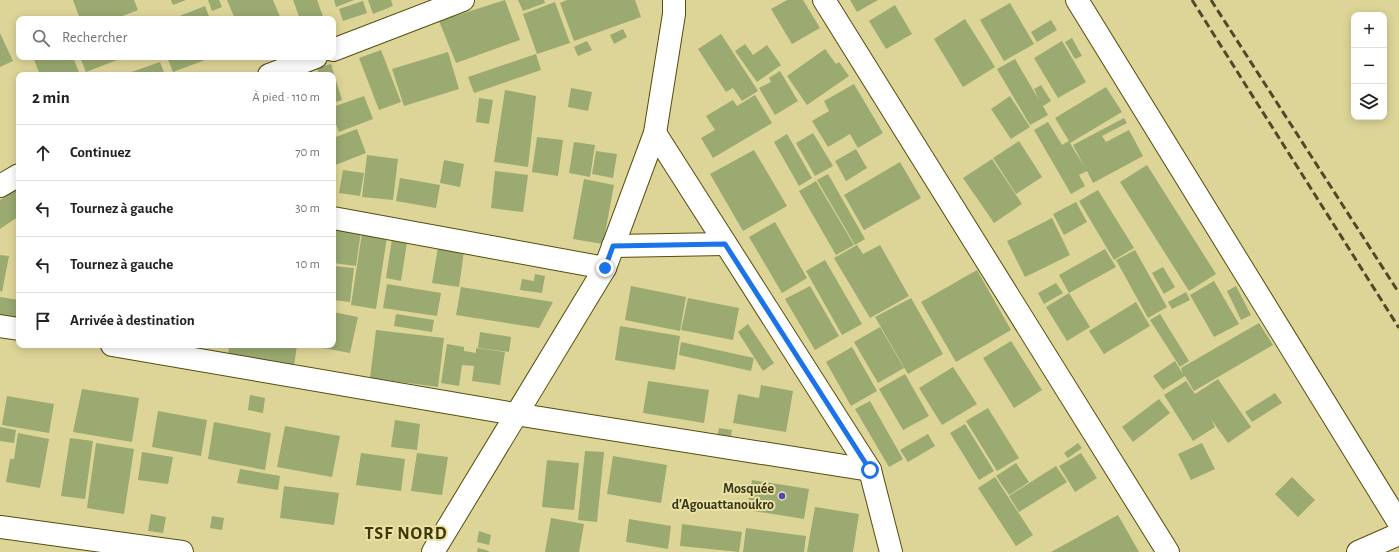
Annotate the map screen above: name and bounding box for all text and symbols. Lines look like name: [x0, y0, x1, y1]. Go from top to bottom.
map controls: [1351, 12, 1387, 120]
button: +: [1351, 12, 1387, 48]
search box: [16, 16, 336, 60]
icon: search: [30, 27, 52, 49]
text: Rechercher: [62, 30, 127, 45]
button: −: [1351, 48, 1387, 84]
button: layers: [1351, 84, 1387, 120]
text: 2 min: [32, 89, 70, 106]
text: À pied · 110 m: [252, 91, 320, 104]
icon: ahead: [32, 142, 54, 164]
text: Continuez: [70, 145, 131, 160]
text: 70 m: [295, 146, 320, 159]
icon: left: [32, 198, 54, 220]
text: Tournez à gauche: [70, 201, 173, 216]
text: 30 m: [295, 202, 320, 215]
icon: left: [32, 254, 54, 276]
text: Tournez à gauche: [70, 257, 173, 272]
text: 10 m: [296, 258, 320, 271]
route end: [596, 259, 614, 277]
icon: arrive: [32, 310, 54, 332]
text: Arrivée à destination: [70, 313, 195, 328]
route start: [861, 461, 879, 479]
place label: Mosquée d'Agouattanoukro: [672, 482, 774, 512]
marker: Mosquée d'Agouattanoukro: [777, 491, 787, 501]
district label: TSF NORD: [365, 525, 447, 543]

